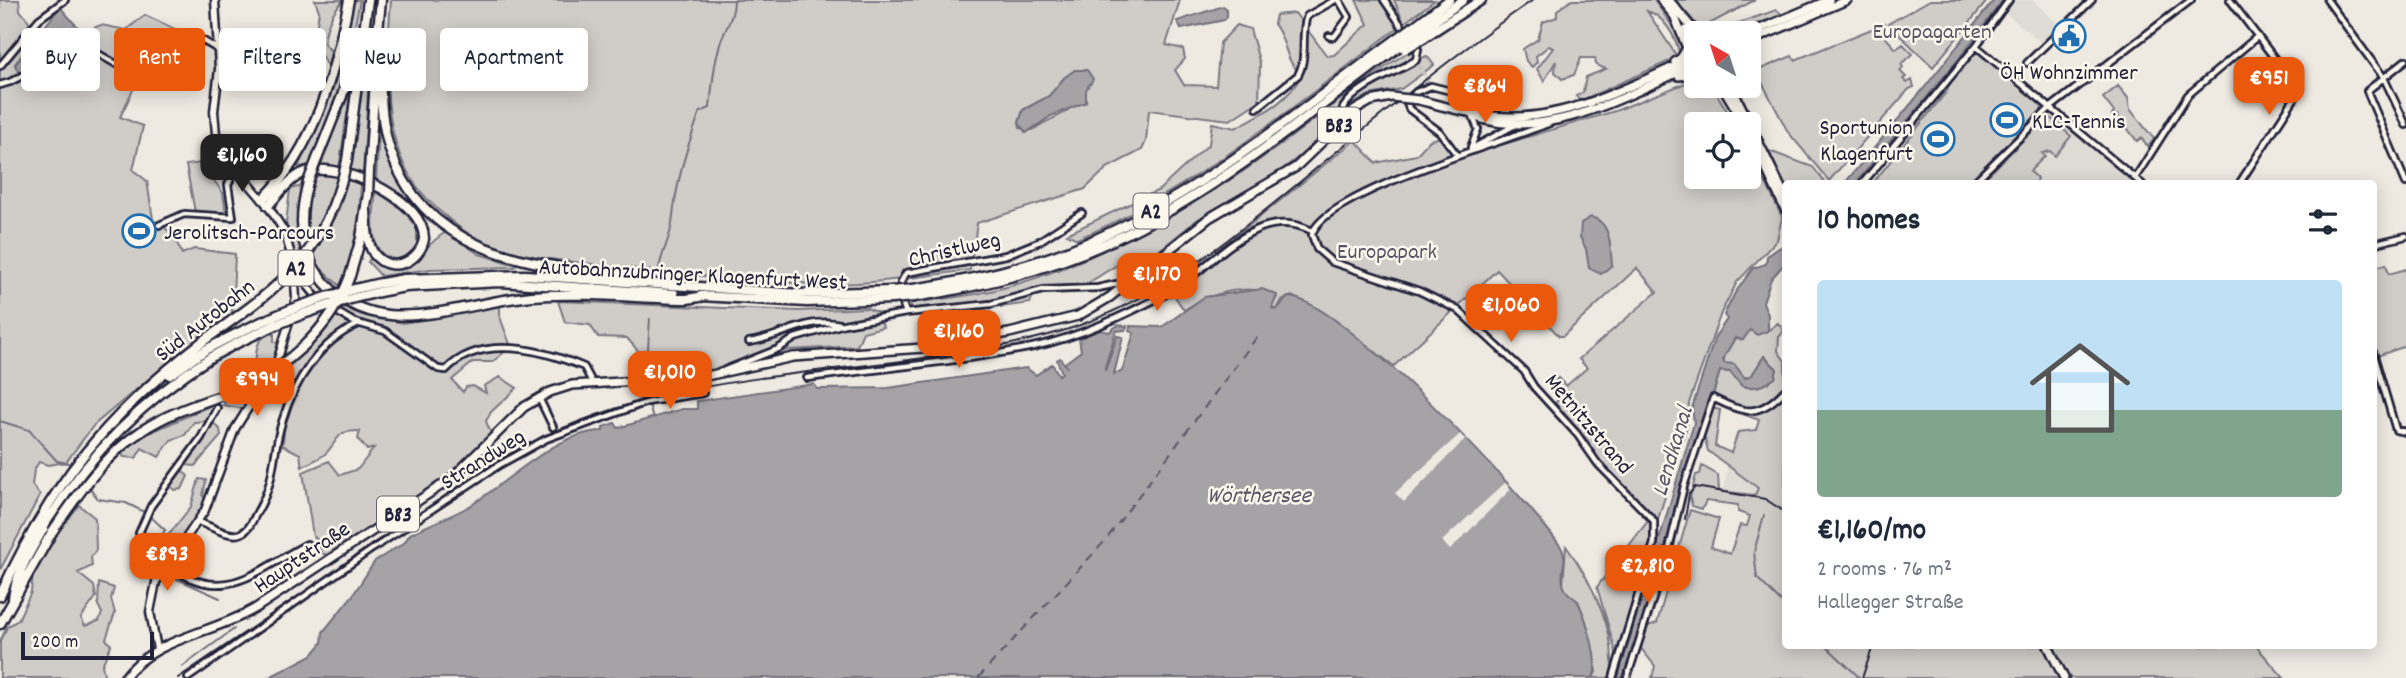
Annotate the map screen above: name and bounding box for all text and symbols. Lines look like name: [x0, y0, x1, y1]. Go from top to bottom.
park label: Europagarten: [1872, 17, 1992, 50]
public building icon: ÖH Wohnzimmer: [2050, 17, 2088, 55]
north arrow: [1684, 21, 1760, 98]
map controls: [1684, 21, 1761, 189]
chip: Buy: [21, 28, 100, 91]
chip: Rent: [114, 28, 205, 91]
chip: Filters: [219, 28, 326, 91]
chip: New: [340, 28, 426, 91]
chip: Apartment: [440, 28, 588, 91]
place label: ÖH Wohnzimmer: [2000, 58, 2138, 91]
pin: €951: [2228, 58, 2310, 117]
text: €951: [2249, 63, 2289, 96]
pin: €864: [1444, 66, 1526, 125]
text: €864: [1464, 71, 1506, 104]
sports icon: KLC-Tennis: [1988, 101, 2026, 139]
place label: KLC-Tennis: [2032, 107, 2126, 140]
road number: B83: [1318, 108, 1360, 142]
button: locate: [1684, 112, 1761, 189]
place label: Sportunion Klagenfurt: [1819, 113, 1913, 172]
sports icon: Sportunion Klagenfurt: [1919, 120, 1957, 158]
pin: €1,160: [185, 134, 299, 194]
text: €1,160: [216, 140, 268, 173]
road number: A2: [1134, 194, 1168, 228]
text: 10 homes: [1817, 201, 1920, 244]
icon: filters: [2304, 203, 2342, 241]
sports icon: Jerolitsch-Parcours: [120, 212, 158, 250]
place label: Jerolitsch-Parcours: [164, 218, 334, 251]
street label: Christlweg: [906, 225, 1004, 278]
park label: Europapark: [1337, 237, 1437, 270]
road number: A2: [278, 250, 314, 286]
street label: Autobahnzubringer Klagenfurt West: [538, 252, 848, 301]
pin: €1,170: [1100, 254, 1214, 313]
text: €1,170: [1133, 259, 1181, 292]
street label: Süd Autobahn: [149, 272, 263, 371]
pin: €1,060: [1454, 284, 1568, 344]
text: €1,060: [1482, 290, 1540, 323]
pin: €1,160: [902, 310, 1016, 370]
text: €1,160: [933, 316, 985, 349]
icon: home: [2017, 325, 2143, 451]
pin: €1,010: [613, 352, 727, 411]
text: €1,010: [644, 357, 696, 390]
pin: €994: [216, 358, 298, 418]
text: €994: [235, 364, 279, 397]
street label: Metnitzstrand: [1535, 368, 1640, 483]
water label: Lendkanal: [1644, 401, 1704, 501]
street label: Strandweg: [435, 422, 533, 500]
water label: Wörthersee: [1207, 480, 1312, 514]
road number: B83: [377, 496, 419, 532]
text: €1,160/mo: [1817, 511, 1926, 554]
street label: Hauptstraße: [248, 514, 358, 603]
pin: €893: [126, 534, 208, 593]
text: €893: [146, 539, 188, 572]
pin: €2,810: [1591, 546, 1705, 605]
text: €2,810: [1621, 551, 1675, 584]
text: 2 rooms · 76 m²: [1817, 554, 1952, 587]
text: Hallegger Straße: [1817, 587, 1964, 620]
scale bar: [21, 629, 154, 661]
text: 200 m: [32, 630, 78, 657]

